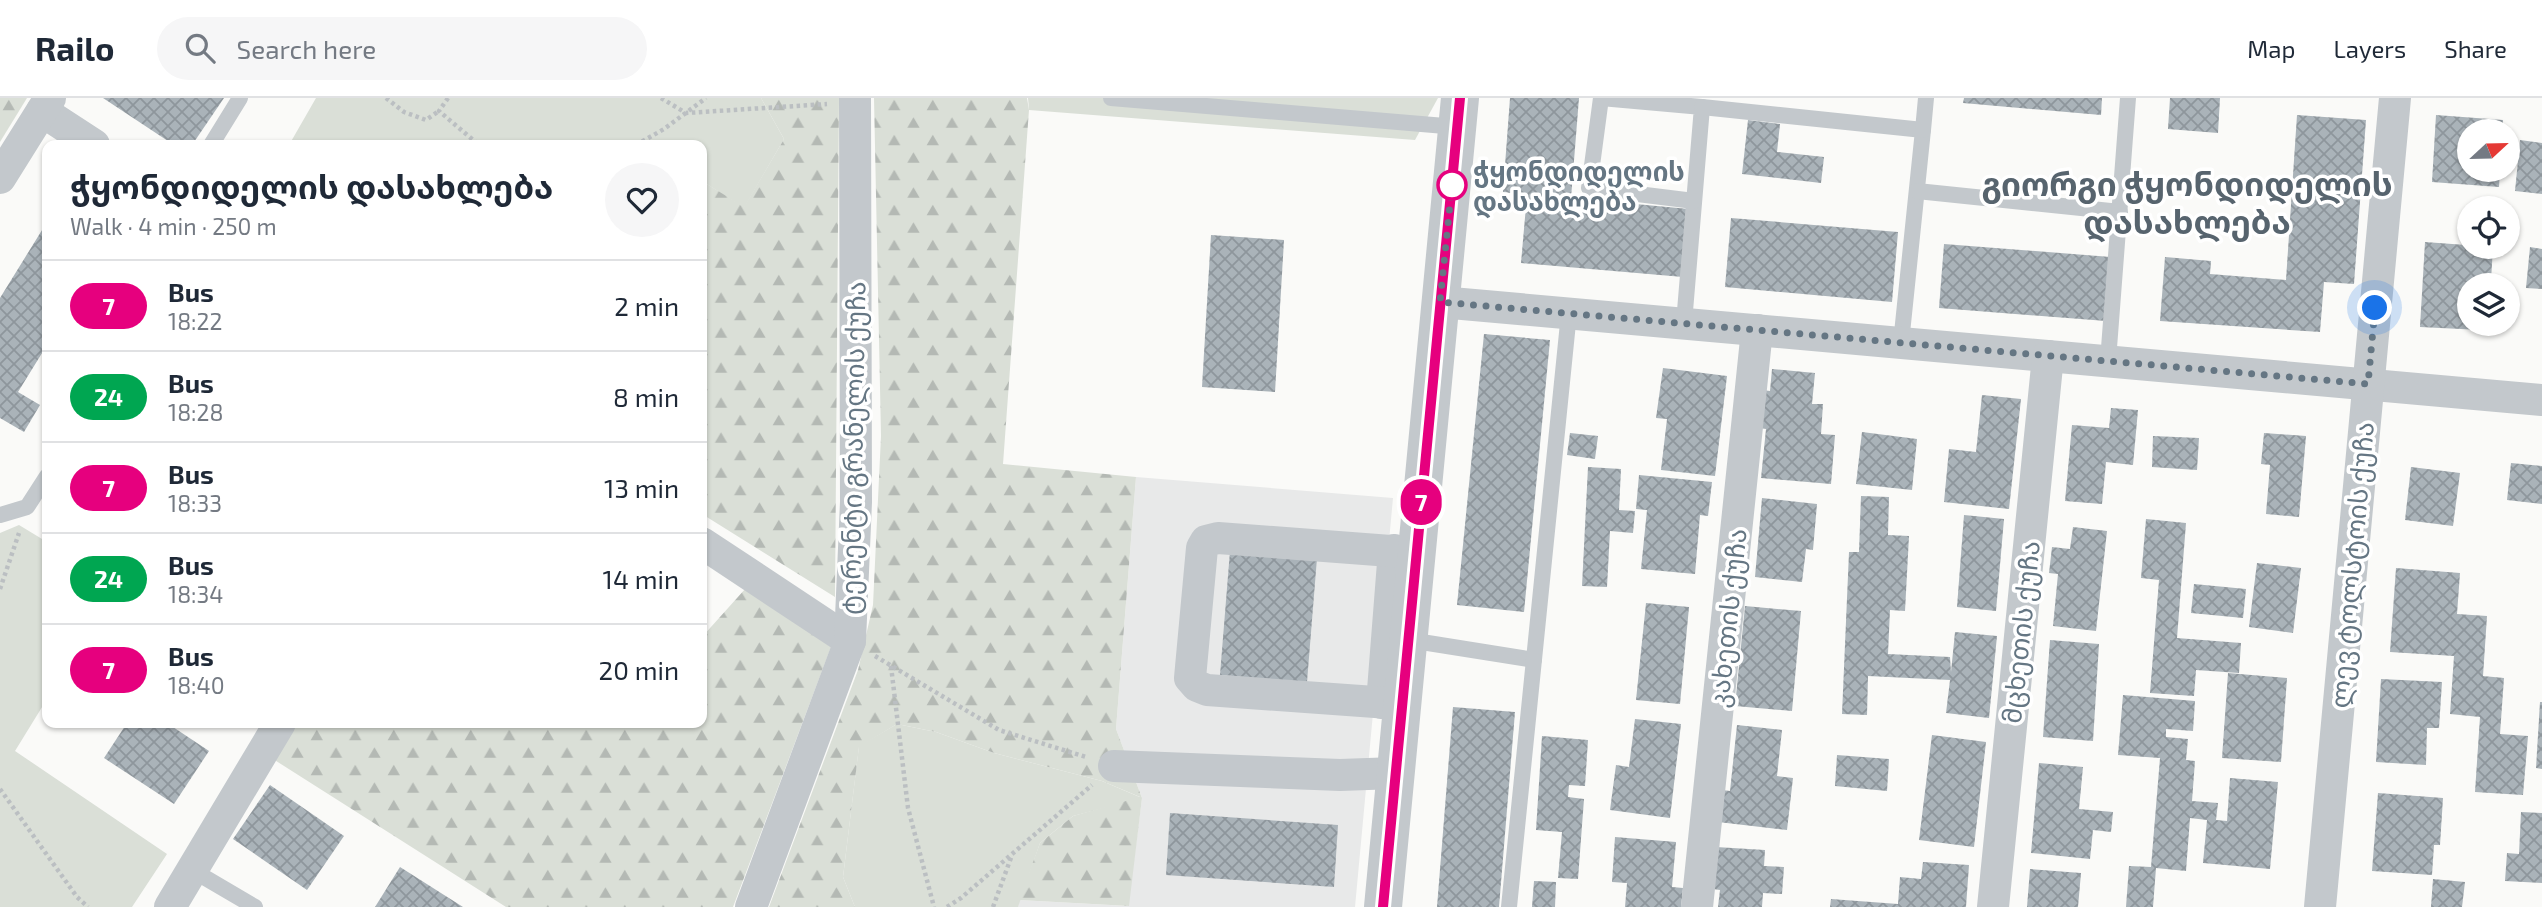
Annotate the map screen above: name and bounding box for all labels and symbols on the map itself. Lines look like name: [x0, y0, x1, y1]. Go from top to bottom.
north arrow: [2457, 119, 2520, 182]
place label: ჭყონდიდელის დასახლება: [1473, 155, 1685, 219]
district label: გიორგი ჭყონდიდელის დასახლება: [1981, 163, 2393, 243]
marker: ჭყონდიდელის დასახლება: [1437, 170, 1467, 200]
street label: ტერენტი გრანელის ქუჩა: [834, 281, 872, 615]
your location: [2357, 290, 2392, 325]
street label: ლევ ტოლსტოის ქუჩა: [2323, 421, 2381, 710]
line badge: 7: [1398, 479, 1444, 525]
street label: კახეთის ქუჩა: [1702, 527, 1753, 709]
street label: მცხეთის ქუჩა: [1995, 539, 2046, 725]

